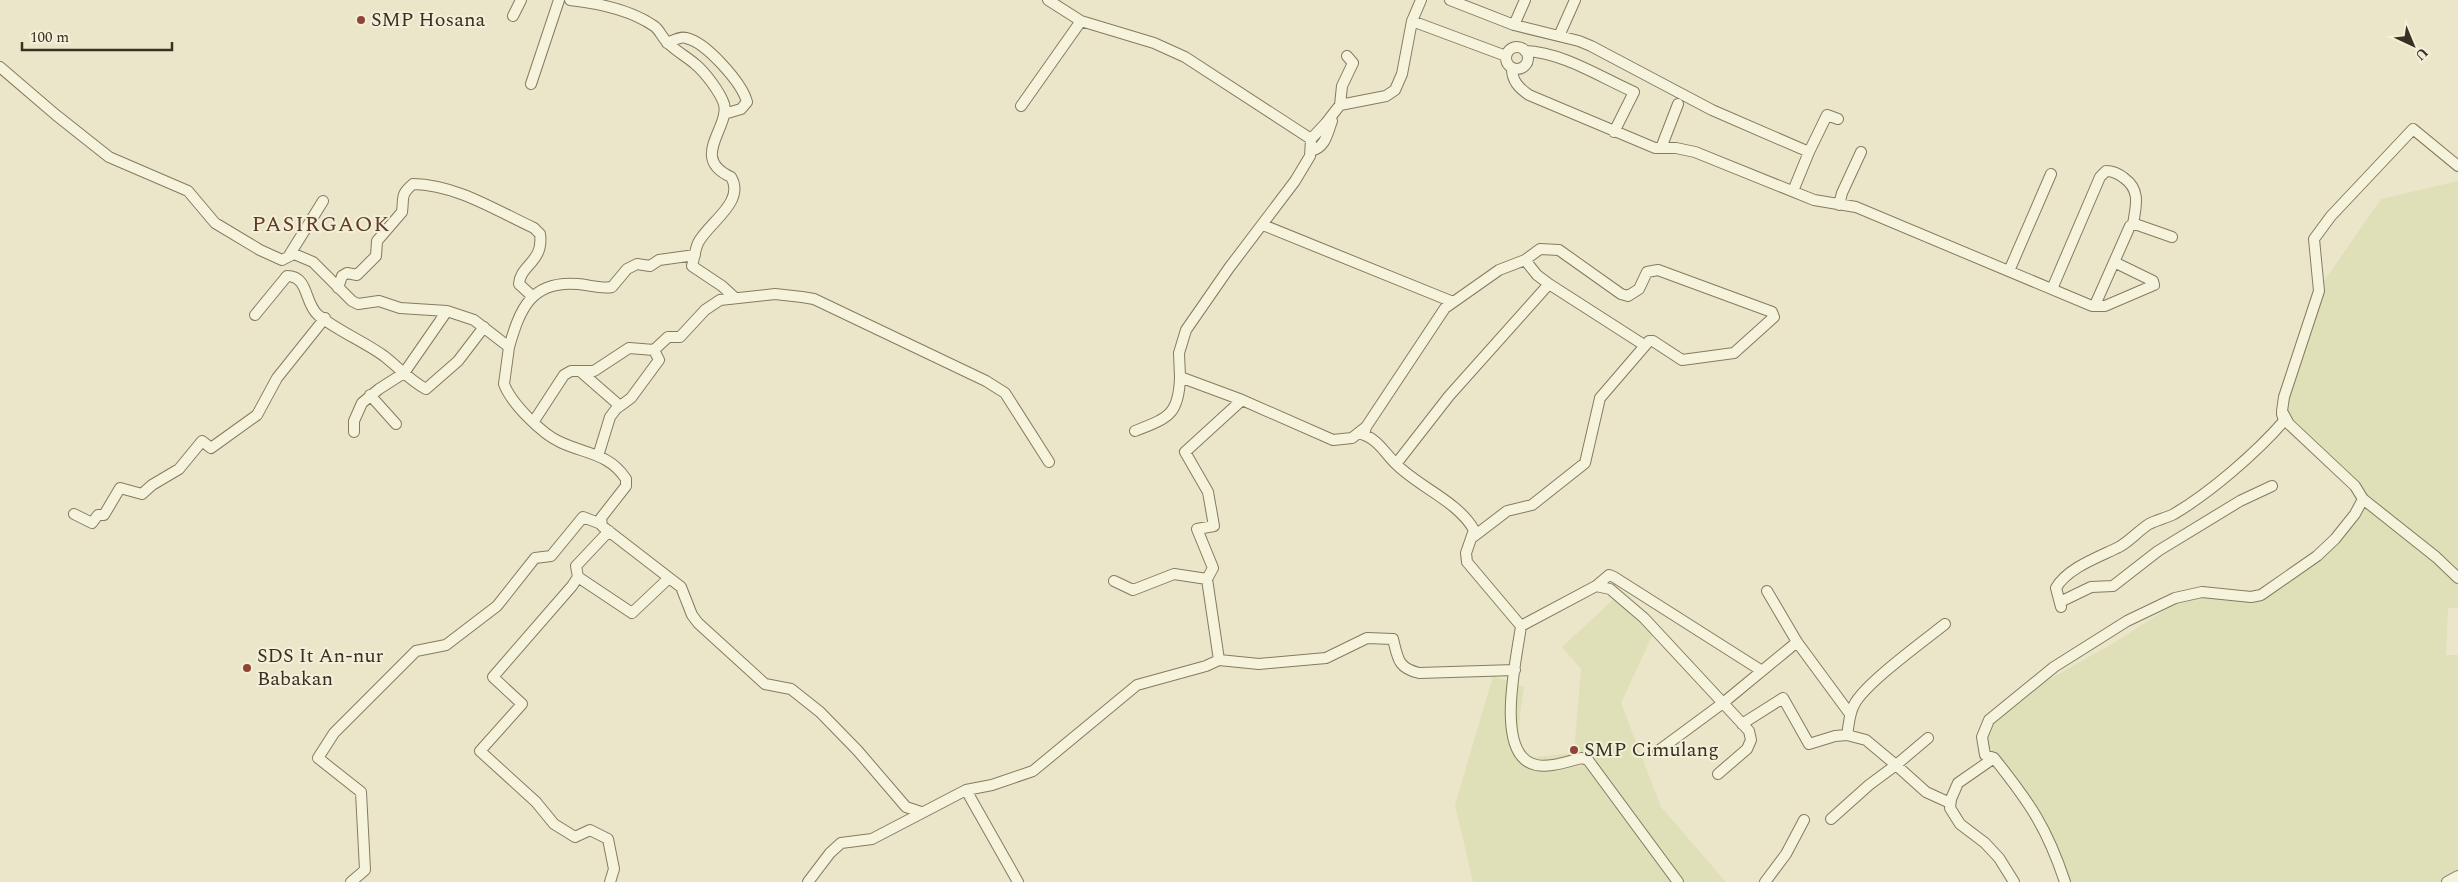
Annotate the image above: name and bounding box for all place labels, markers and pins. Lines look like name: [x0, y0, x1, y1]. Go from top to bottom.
place label: SMP Hosana: [371, 5, 486, 35]
marker: SMP Hosana: [355, 14, 367, 26]
place label: SDS It An-nur Babakan: [257, 641, 384, 694]
marker: SDS It An-nur Babakan: [241, 662, 253, 674]
place label: SMP Cimulang: [1584, 735, 1719, 765]
marker: SMP Cimulang: [1568, 744, 1580, 756]

